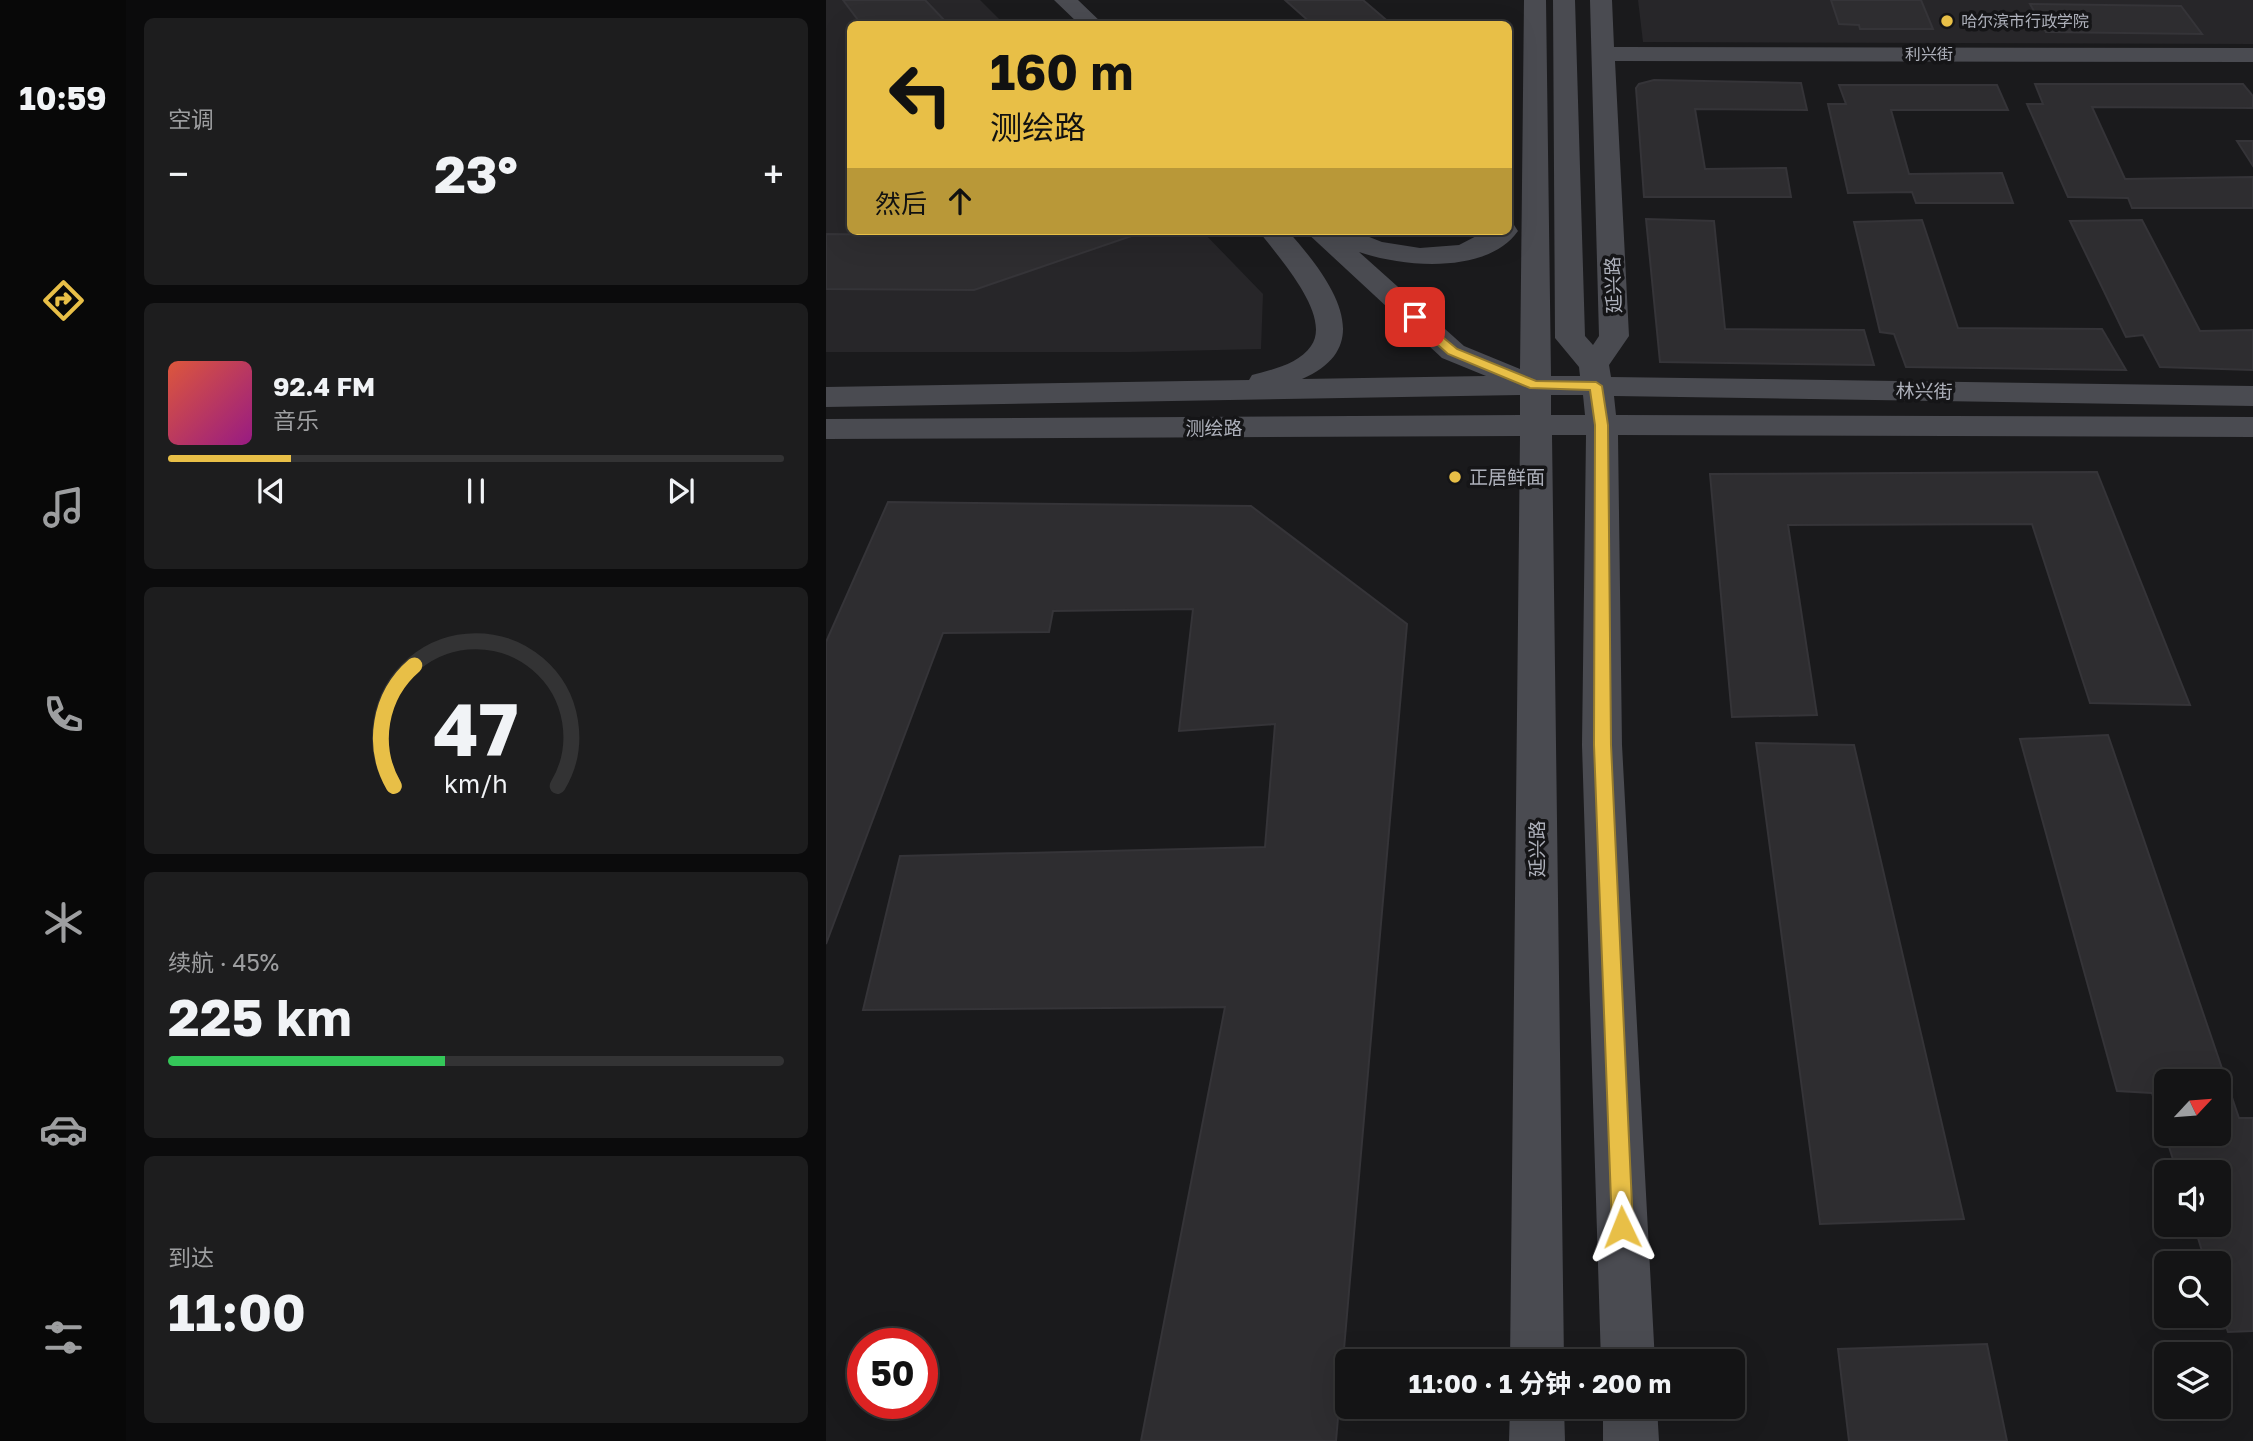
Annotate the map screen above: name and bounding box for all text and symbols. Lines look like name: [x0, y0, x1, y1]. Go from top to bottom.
place label: 哈尔滨市行政学院: [1961, 11, 2089, 31]
marker: 哈尔滨市行政学院: [1939, 13, 1955, 29]
text: 160 m: [990, 42, 1133, 101]
street label: 利兴街: [1905, 44, 1953, 64]
icon: left: [875, 49, 966, 140]
text: 10:59: [19, 79, 107, 117]
text: 空调: [168, 105, 214, 133]
text: 测绘路: [990, 108, 1086, 146]
text: 23°: [434, 142, 518, 204]
text: −: [168, 151, 189, 196]
text: +: [763, 151, 784, 196]
icon: ahead: [941, 182, 979, 220]
text: 然后: [875, 188, 927, 219]
street label: 延兴路: [1600, 256, 1625, 314]
icon: directions: [39, 276, 88, 325]
pin: [1385, 287, 1445, 347]
icon: arrive: [1396, 298, 1434, 336]
text: 92.4 FM: [273, 371, 375, 402]
street label: 林兴街: [1895, 379, 1953, 402]
text: 音乐: [273, 406, 319, 434]
street label: 测绘路: [1185, 416, 1243, 439]
place label: 正居鲜面: [1469, 465, 1545, 488]
marker: 正居鲜面: [1447, 469, 1463, 485]
icon: previous: [252, 472, 290, 510]
icon: pause: [457, 472, 495, 510]
icon: next: [662, 472, 700, 510]
icon: music: [39, 483, 88, 532]
text: 47: [433, 686, 519, 773]
icon: phone: [39, 690, 88, 739]
text: km/h: [444, 768, 508, 799]
street label: 延兴路: [1525, 820, 1548, 878]
icon: climate: [39, 898, 88, 947]
text: 续航 · 45%: [168, 948, 279, 976]
text: 225 km: [168, 985, 352, 1047]
north arrow: [2154, 1069, 2231, 1146]
map controls: [2154, 1069, 2231, 1419]
icon: car: [39, 1105, 88, 1154]
button: sound: [2154, 1160, 2231, 1237]
position arrow: [1585, 1190, 1659, 1264]
text: 到达: [168, 1243, 214, 1271]
button: search: [2154, 1251, 2231, 1328]
text: 11:00: [168, 1280, 306, 1342]
icon: filters: [39, 1313, 88, 1362]
speed limit sign: 50: [847, 1328, 938, 1419]
button: layers: [2154, 1342, 2231, 1419]
text: 11:00 · 1 分钟 · 200 m: [1409, 1368, 1671, 1399]

